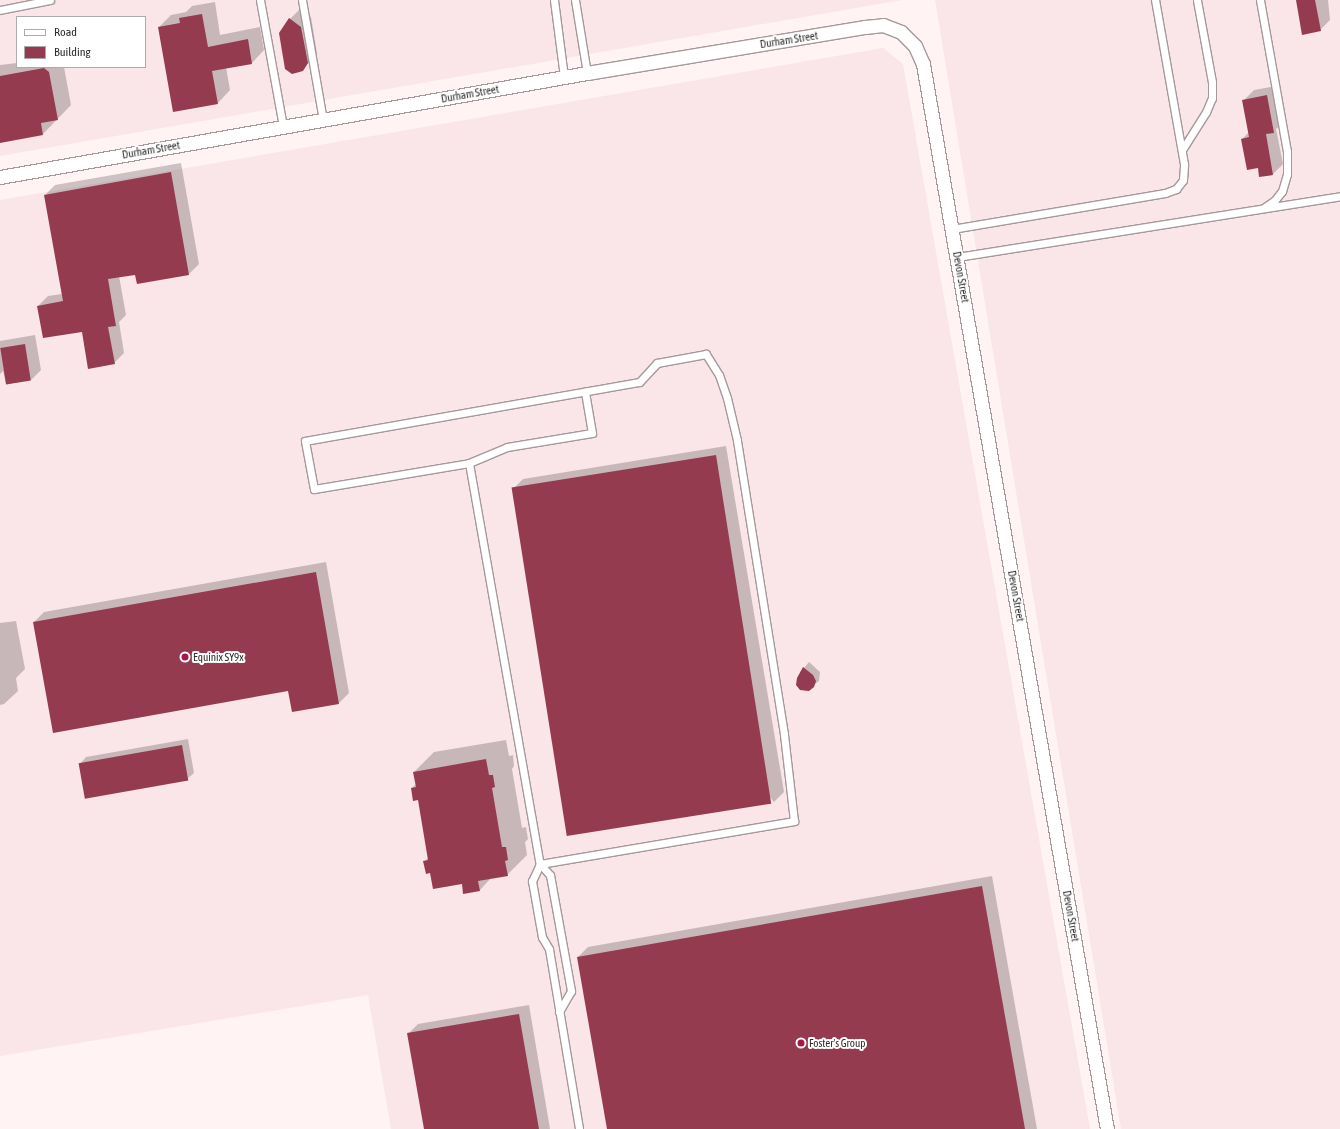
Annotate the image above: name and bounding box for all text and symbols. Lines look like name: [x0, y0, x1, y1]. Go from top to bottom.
legend: [16, 16, 146, 68]
text: Road: [54, 25, 77, 39]
street label: Durham Street: [759, 29, 819, 51]
text: Building: [54, 45, 91, 59]
street label: Durham Street: [440, 82, 500, 106]
street label: Durham Street: [121, 138, 181, 162]
street label: Devon Street: [950, 250, 972, 304]
street label: Devon Street: [1005, 569, 1027, 623]
place label: Equinix SY9x: [193, 650, 244, 664]
marker: Equinix SY9x: [180, 652, 190, 662]
street label: Devon Street: [1060, 889, 1082, 943]
place label: Foster's Group: [809, 1036, 866, 1050]
marker: Foster's Group: [796, 1038, 806, 1048]

